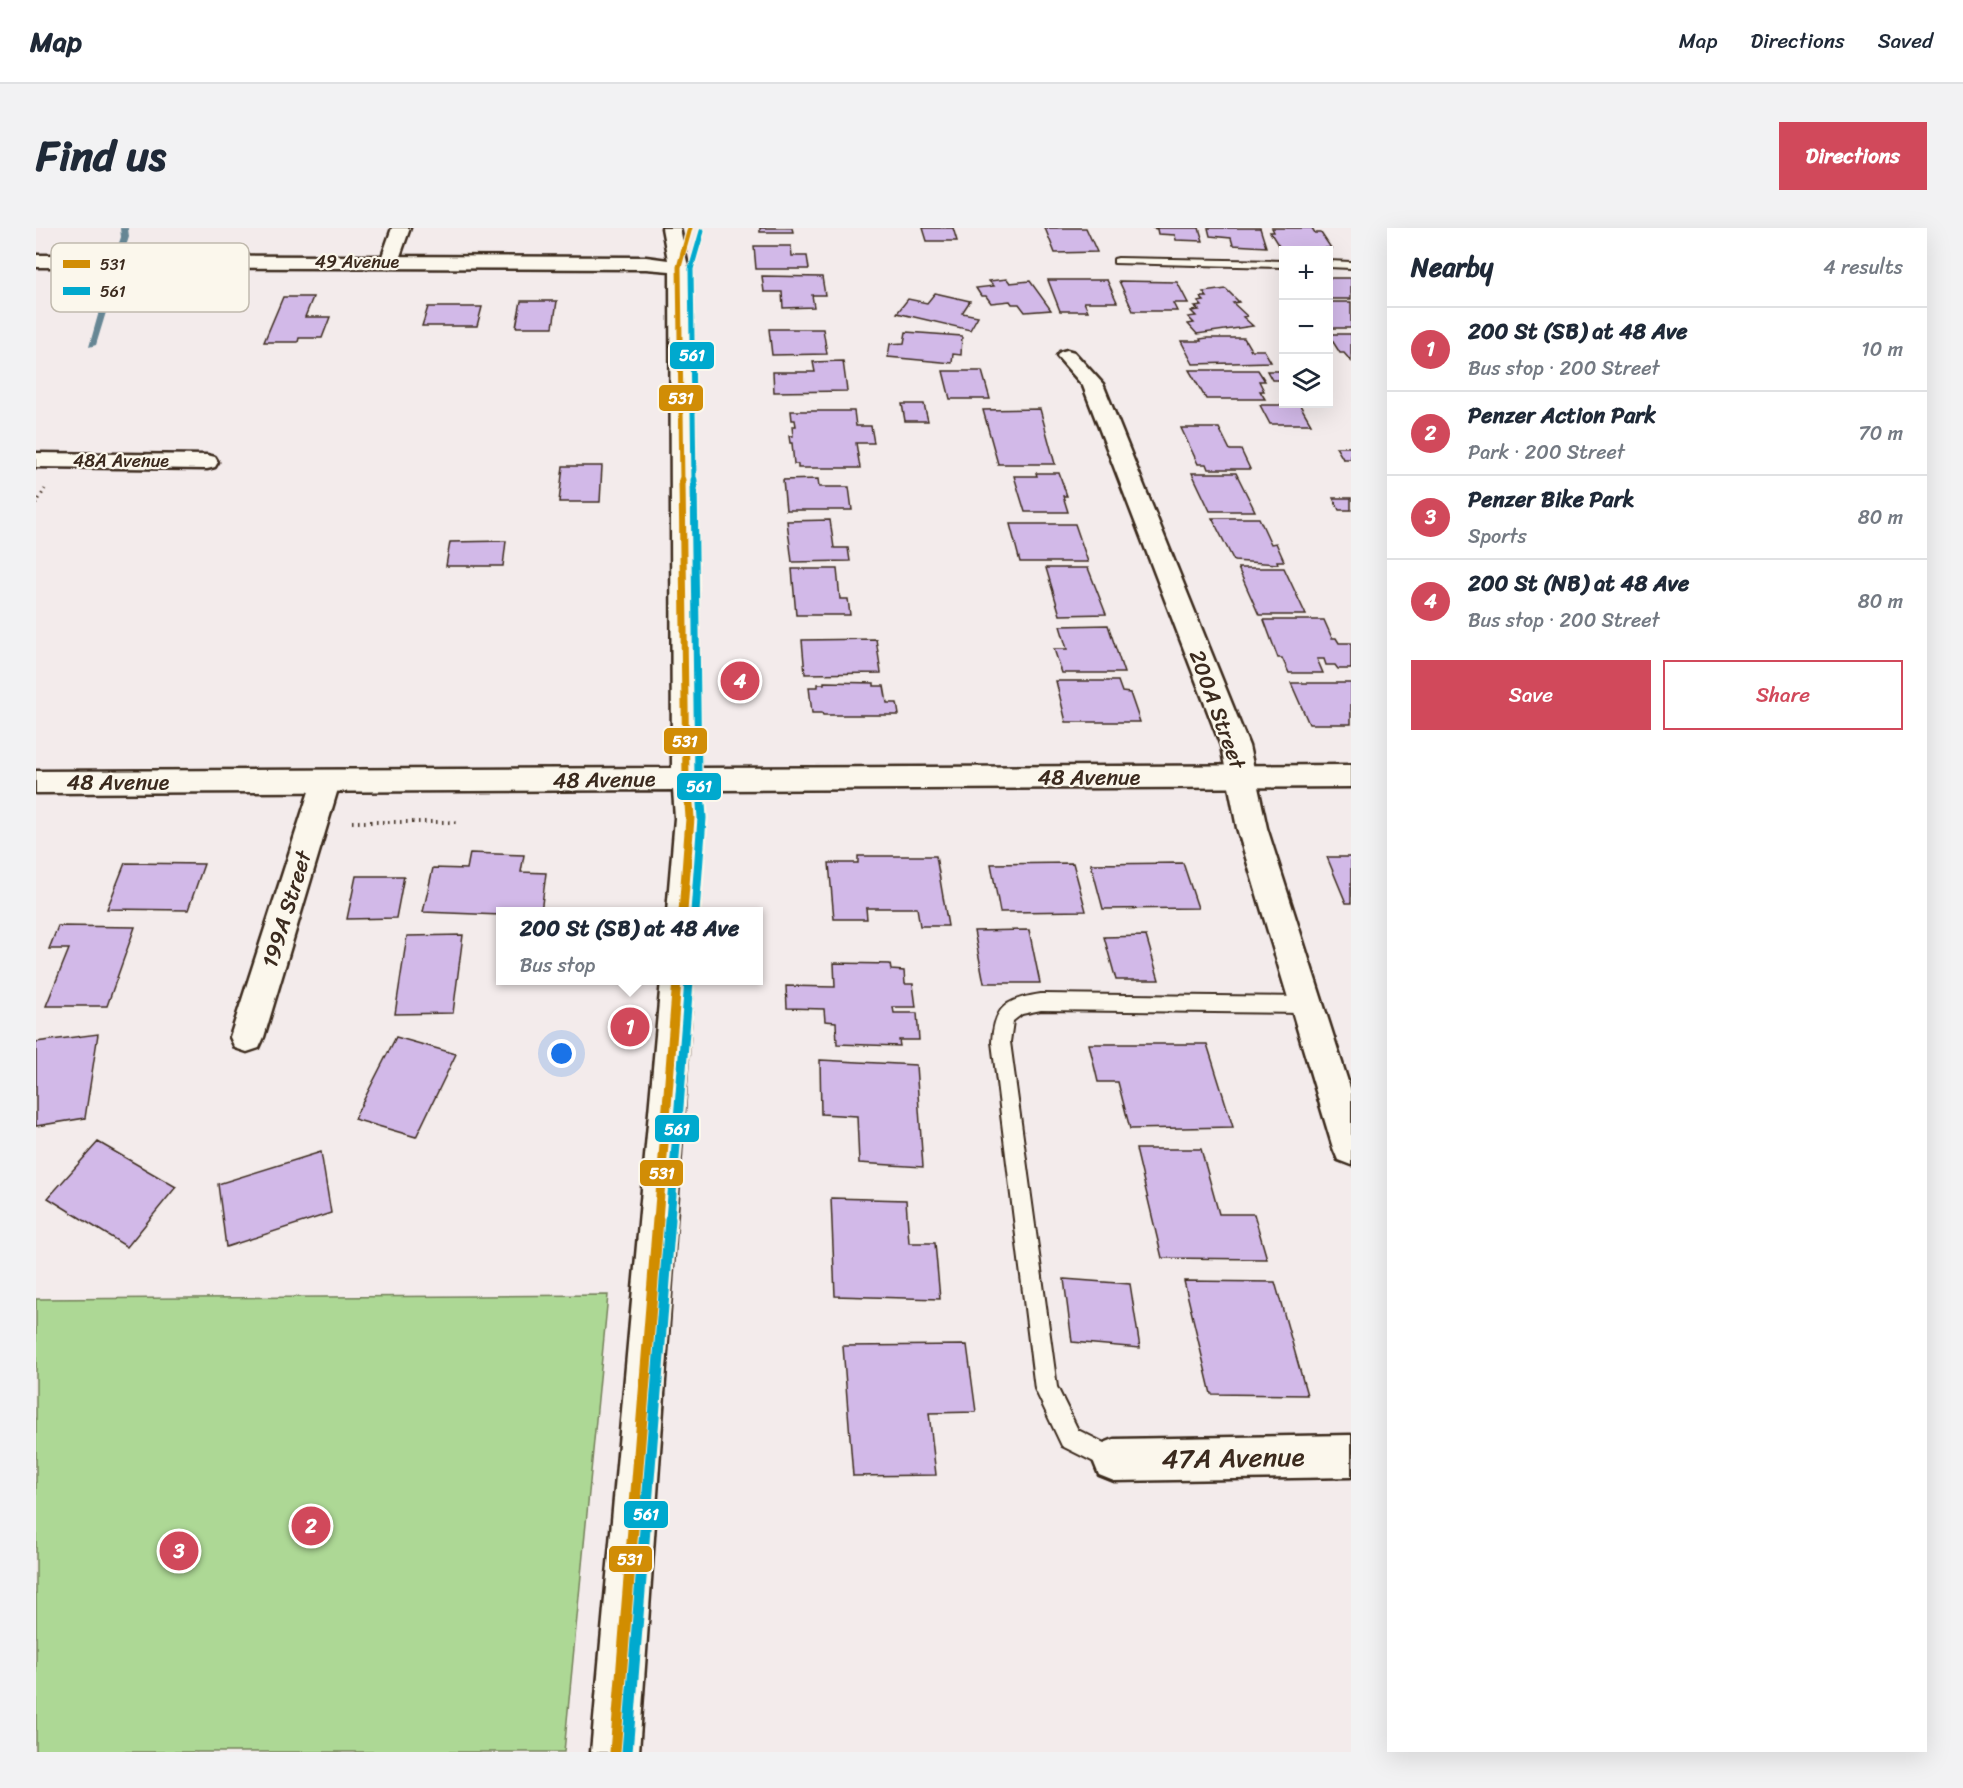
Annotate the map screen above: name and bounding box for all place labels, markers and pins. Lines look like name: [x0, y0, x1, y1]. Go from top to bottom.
pin: 4: [720, 658, 760, 704]
pin: 1: [610, 1004, 650, 1050]
pin: 2: [292, 1504, 330, 1548]
pin: 3: [160, 1528, 198, 1574]

